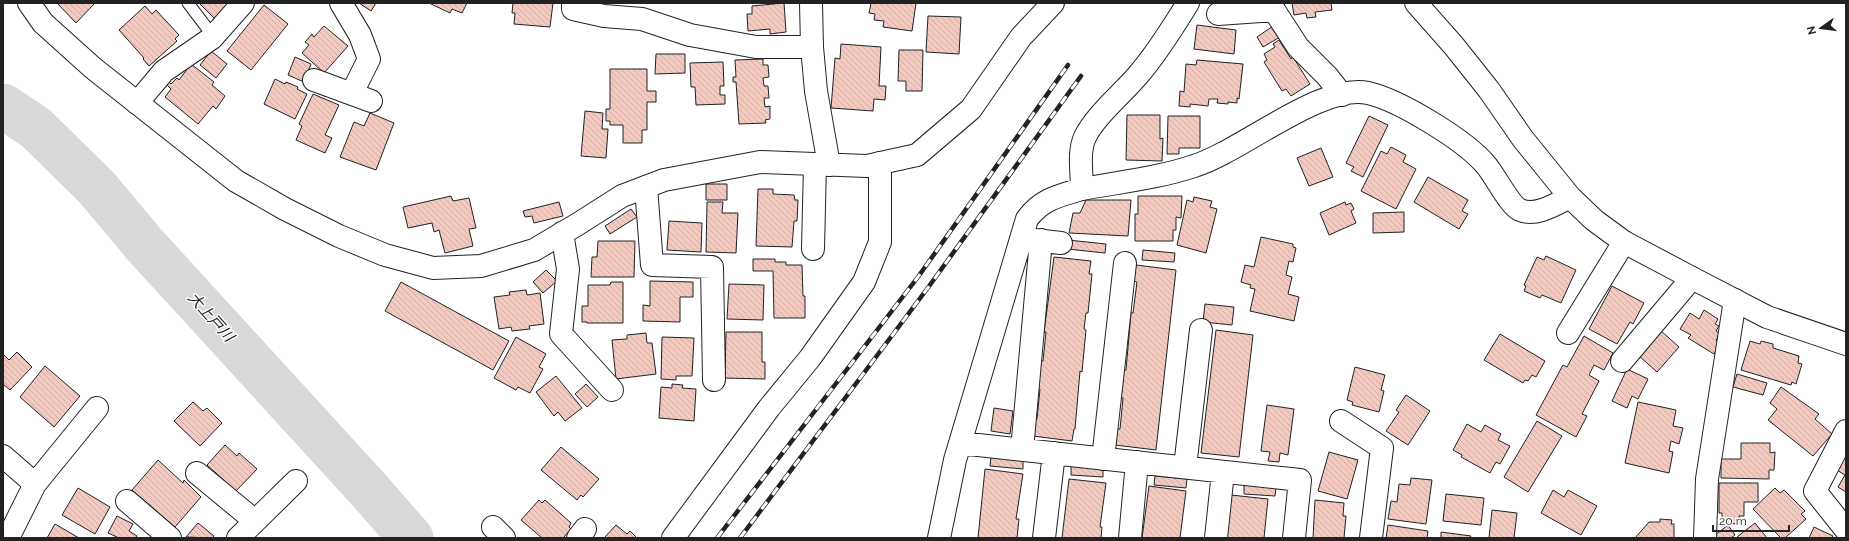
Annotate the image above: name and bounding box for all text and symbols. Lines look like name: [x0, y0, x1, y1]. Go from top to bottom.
north arrow: [1801, 8, 1841, 48]
text: N: [1804, 25, 1819, 36]
water label: 大上戸川: [184, 289, 239, 347]
scale bar: [1713, 507, 1789, 533]
text: 20 m: [1719, 514, 1747, 528]

